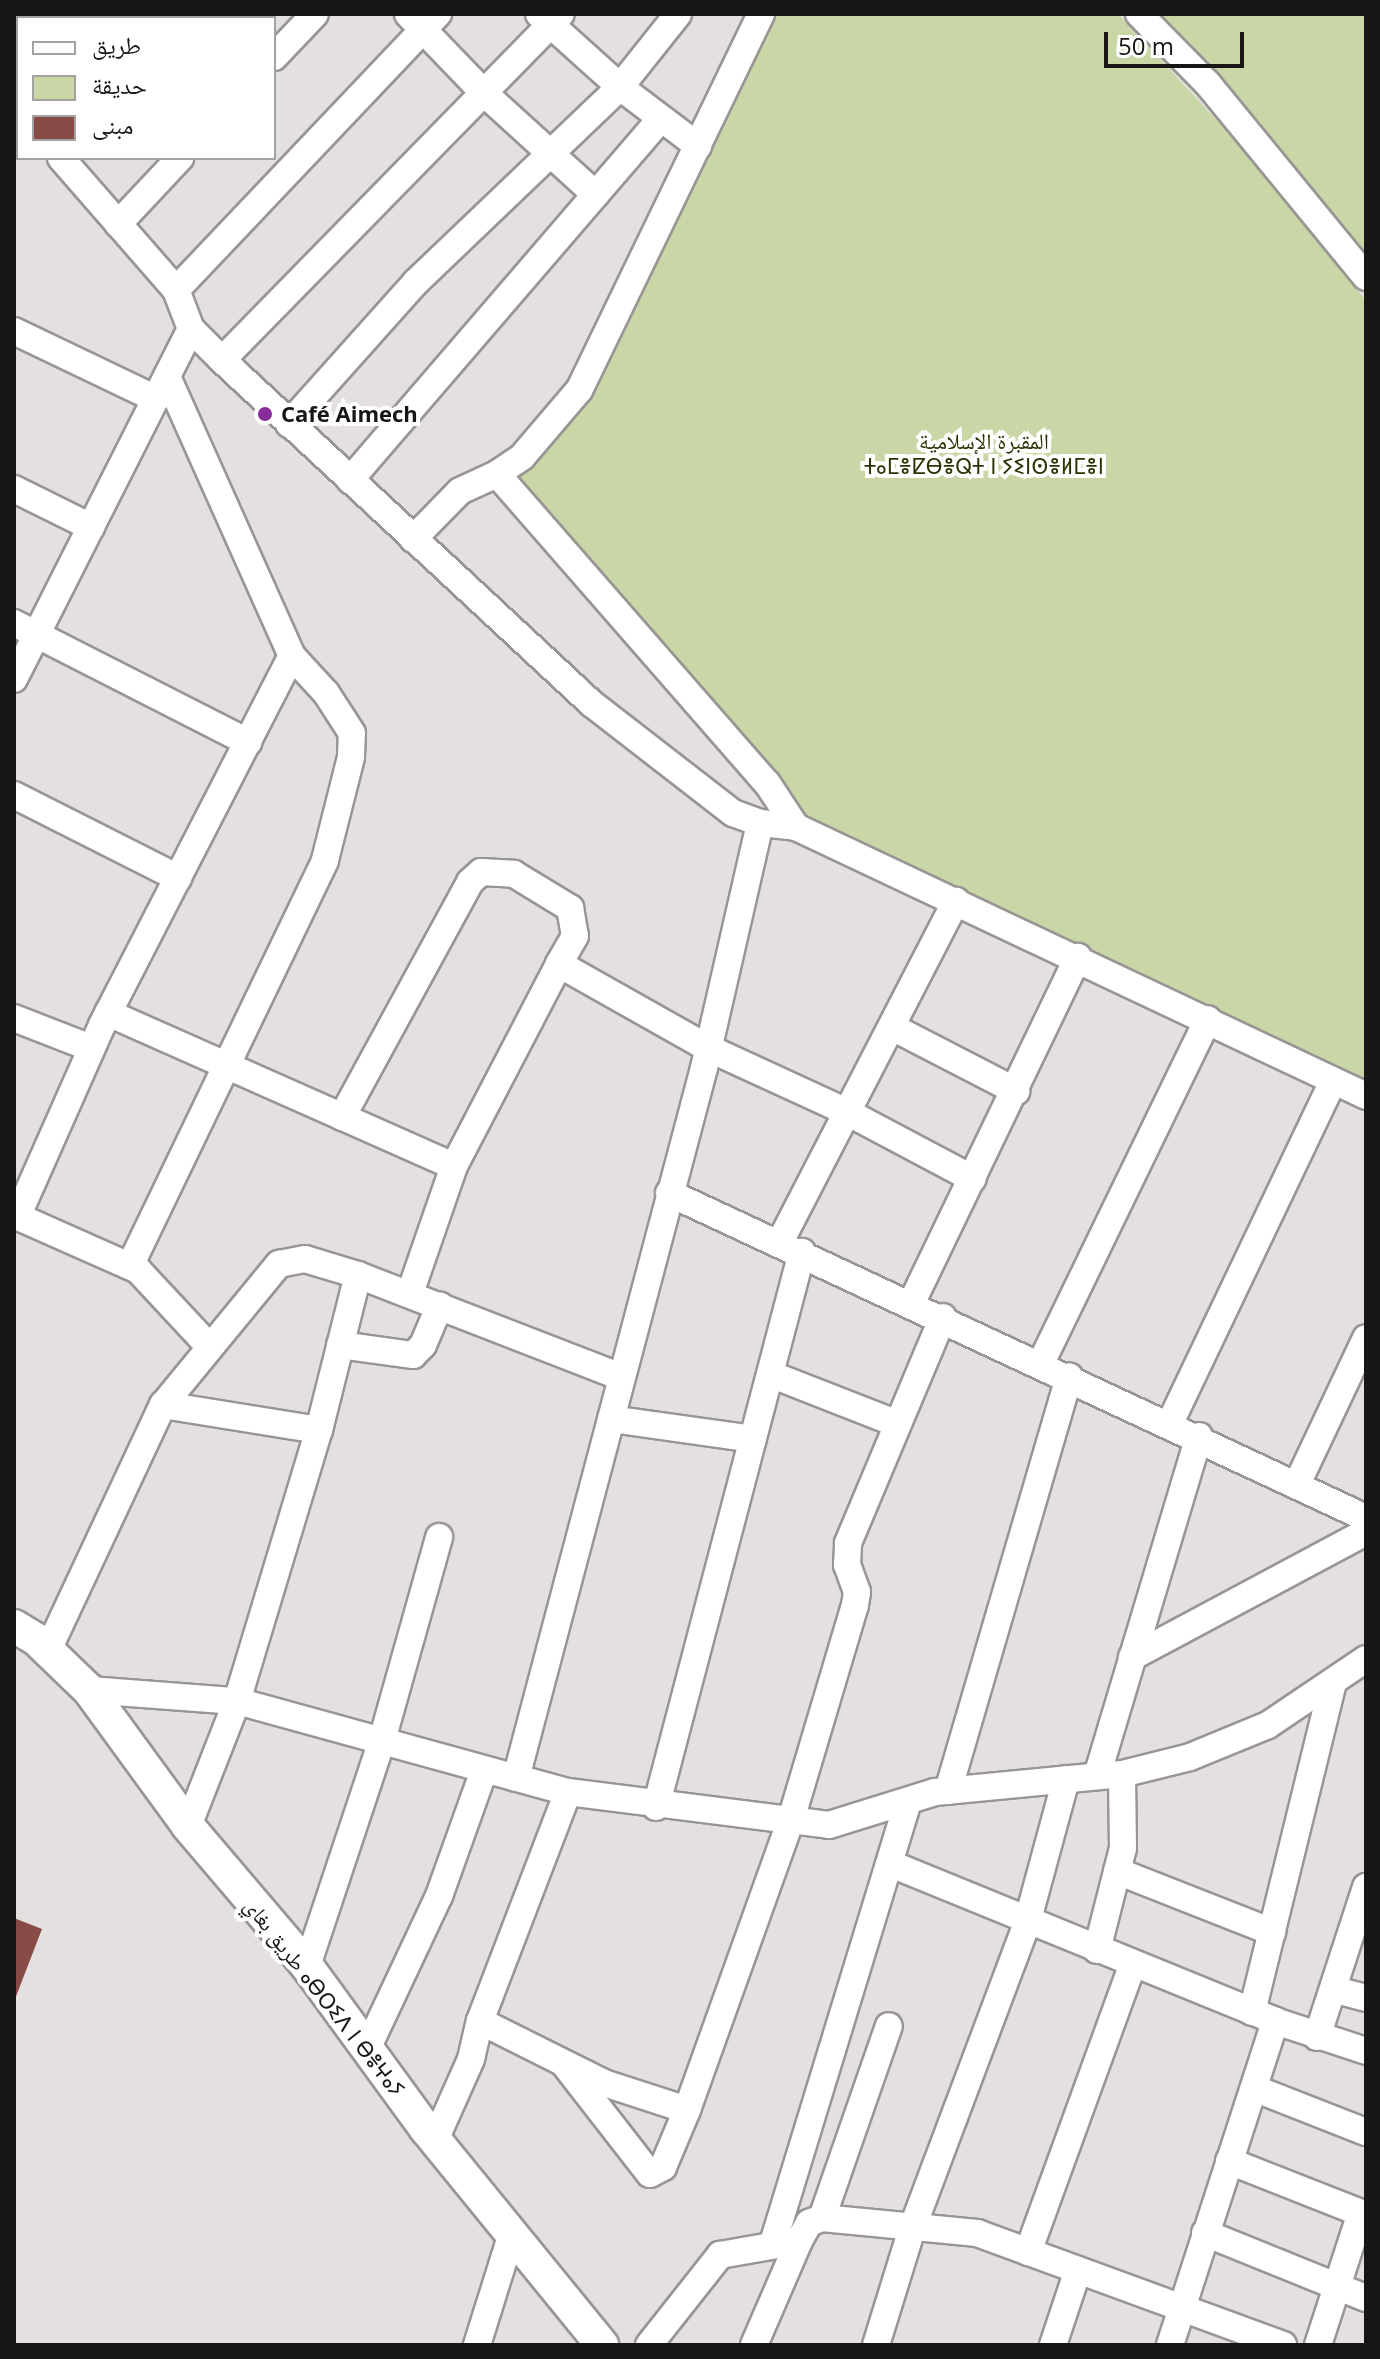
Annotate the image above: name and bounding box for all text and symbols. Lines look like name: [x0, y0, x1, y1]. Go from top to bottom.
legend: [16, 16, 276, 160]
scale bar: [1108, 16, 1248, 66]
text: طريق: [92, 28, 141, 61]
text: 50 m: [1118, 29, 1174, 62]
text: حديقة: [92, 68, 147, 101]
text: مبنى: [92, 108, 133, 141]
place label: Café Aimech: [281, 401, 418, 427]
marker: Café Aimech: [256, 405, 274, 423]
park label: المقبرة الإسلامية ⵜⴰⵎⴻⵇⴱⴻⵕⵜ ⵏ ⵢⵉⵏⵙⴻⵍⵎⴻⵏ: [864, 427, 1104, 478]
street label: طريق بغاي ⴰⴱⵔⵉⴷ ⵏ ⴱⴻⵖⴰⵢ: [239, 1892, 411, 2102]

